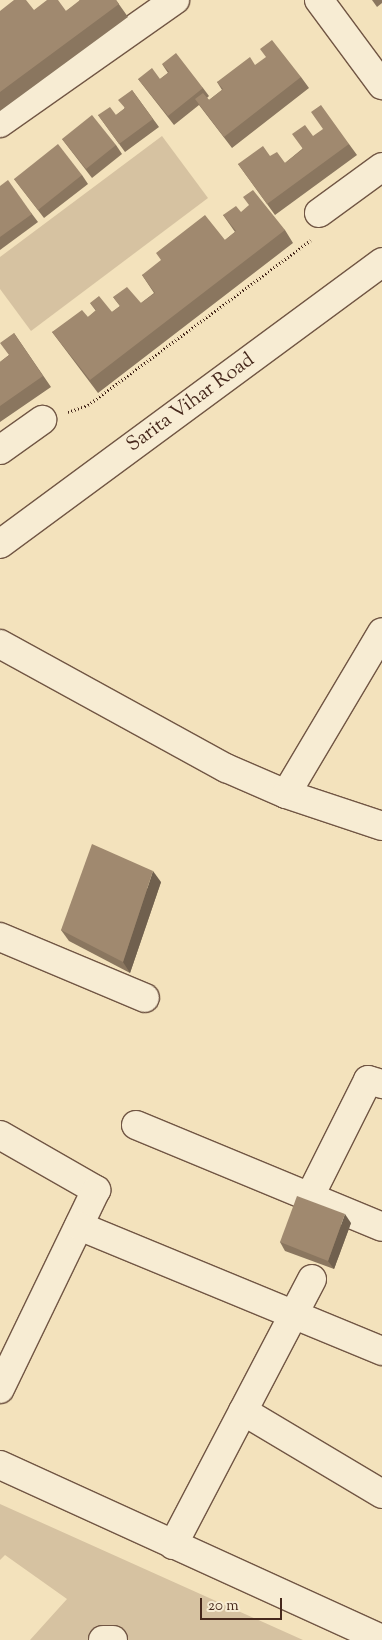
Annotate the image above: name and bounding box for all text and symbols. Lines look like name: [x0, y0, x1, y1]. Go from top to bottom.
street label: Sarita Vihar Road: [122, 349, 260, 457]
scale bar: [202, 1588, 284, 1620]
text: 20 m: [208, 1596, 239, 1617]

